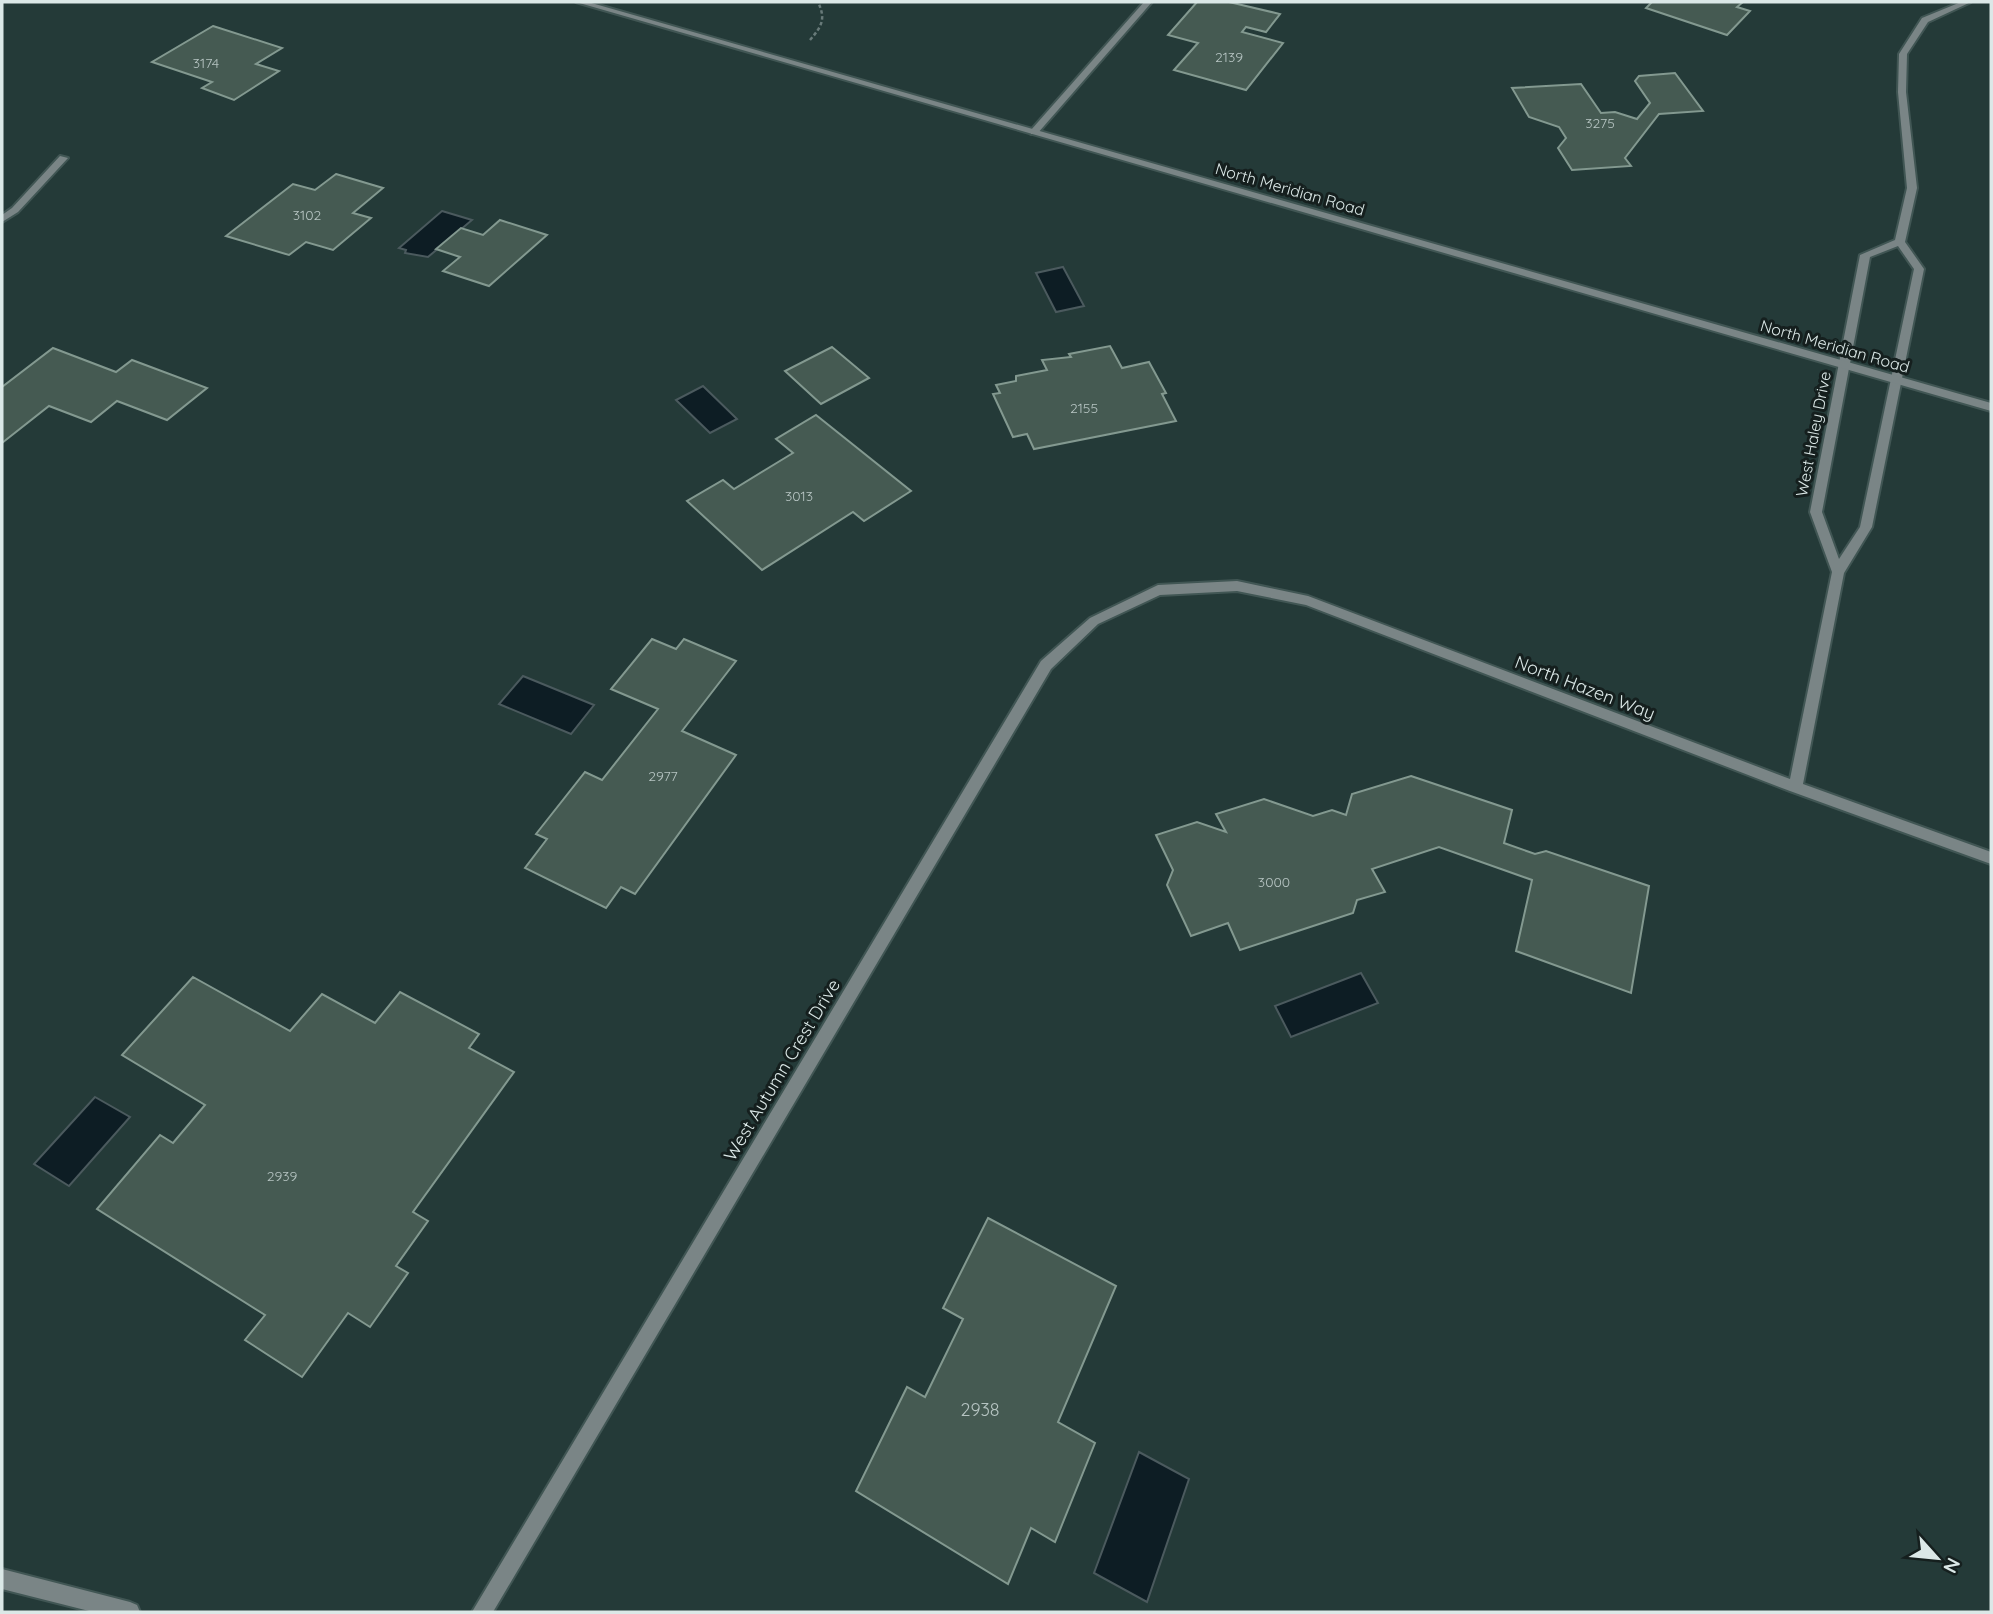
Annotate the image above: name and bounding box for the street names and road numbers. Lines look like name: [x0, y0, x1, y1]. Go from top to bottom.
street label: North Meridian Road: [1213, 158, 1367, 220]
street label: North Meridian Road: [1758, 315, 1912, 377]
street label: West Haley Drive: [1791, 370, 1835, 498]
street label: North Hazen Way: [1512, 650, 1659, 725]
street label: West Autumn Crest Drive: [718, 975, 845, 1165]

